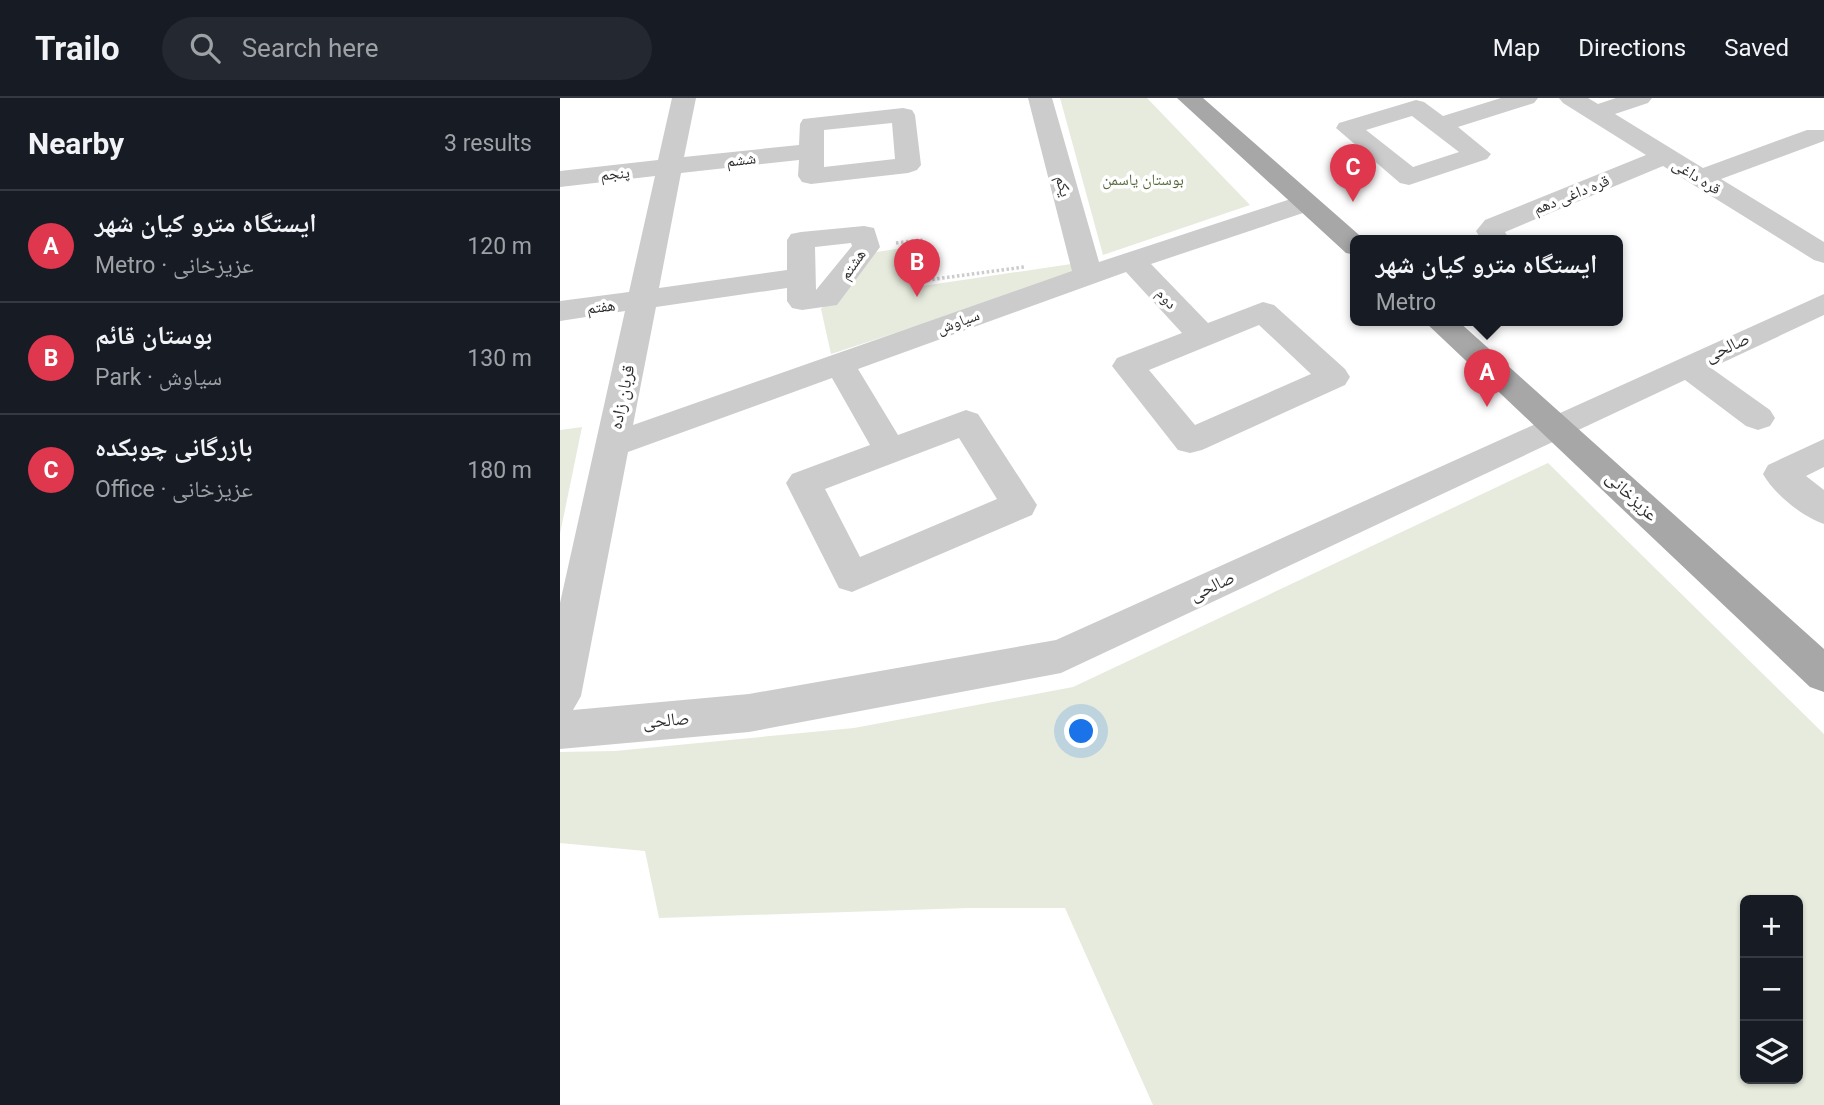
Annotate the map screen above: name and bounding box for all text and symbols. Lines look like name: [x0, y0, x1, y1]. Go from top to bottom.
search box: [162, 17, 652, 80]
text: Trailo: [35, 29, 120, 68]
icon: search: [186, 29, 224, 67]
text: Search here: [242, 33, 378, 63]
text: Map: [1493, 34, 1540, 62]
text: Directions: [1578, 34, 1686, 62]
text: Saved: [1724, 34, 1789, 62]
text: Nearby: [28, 126, 124, 161]
text: 3 results: [444, 130, 532, 157]
pin: C: [1330, 144, 1376, 202]
street label: ششم: [725, 148, 757, 172]
street label: قره داغی: [1669, 154, 1724, 199]
street label: پنجم: [600, 162, 631, 185]
park label: بوستان یاسمن: [1102, 170, 1184, 190]
street label: قره داغی دهم: [1530, 171, 1612, 219]
street label: یکم: [1051, 173, 1075, 199]
text: ایستگاه مترو کیان شهر: [95, 208, 317, 238]
text: A: [43, 233, 59, 260]
text: 120 m: [467, 233, 532, 260]
popup: [1350, 235, 1623, 326]
pin: B: [894, 239, 940, 297]
street label: هشتم: [835, 245, 870, 284]
text: ایستگاه مترو کیان شهر: [1376, 249, 1597, 279]
text: Metro · عزیزخانی: [95, 252, 254, 279]
street label: دوم: [1151, 284, 1181, 314]
text: Metro: [1376, 289, 1436, 316]
street label: هفتم: [586, 295, 616, 319]
street label: سیاوش: [934, 305, 982, 339]
text: بوستان قائم: [95, 320, 212, 350]
street label: صالحی: [1701, 327, 1753, 367]
text: B: [44, 345, 58, 372]
text: 130 m: [467, 345, 532, 372]
pin: A: [1464, 349, 1510, 407]
street label: قربان زاده: [604, 363, 640, 431]
text: Park · سیاوش: [95, 364, 222, 391]
text: بازرگانی چوبکده: [95, 432, 252, 462]
text: C: [43, 457, 59, 484]
text: 180 m: [467, 457, 532, 484]
street label: عزیزخانی: [1601, 466, 1663, 526]
text: Office · عزیزخانی: [95, 476, 253, 503]
street label: صالحی: [1186, 566, 1238, 606]
street label: صالحی: [642, 707, 690, 733]
your location: [1064, 714, 1098, 748]
map controls: [1740, 895, 1803, 1084]
button: +: [1740, 895, 1803, 958]
button: −: [1740, 958, 1803, 1021]
button: layers: [1740, 1021, 1803, 1084]

